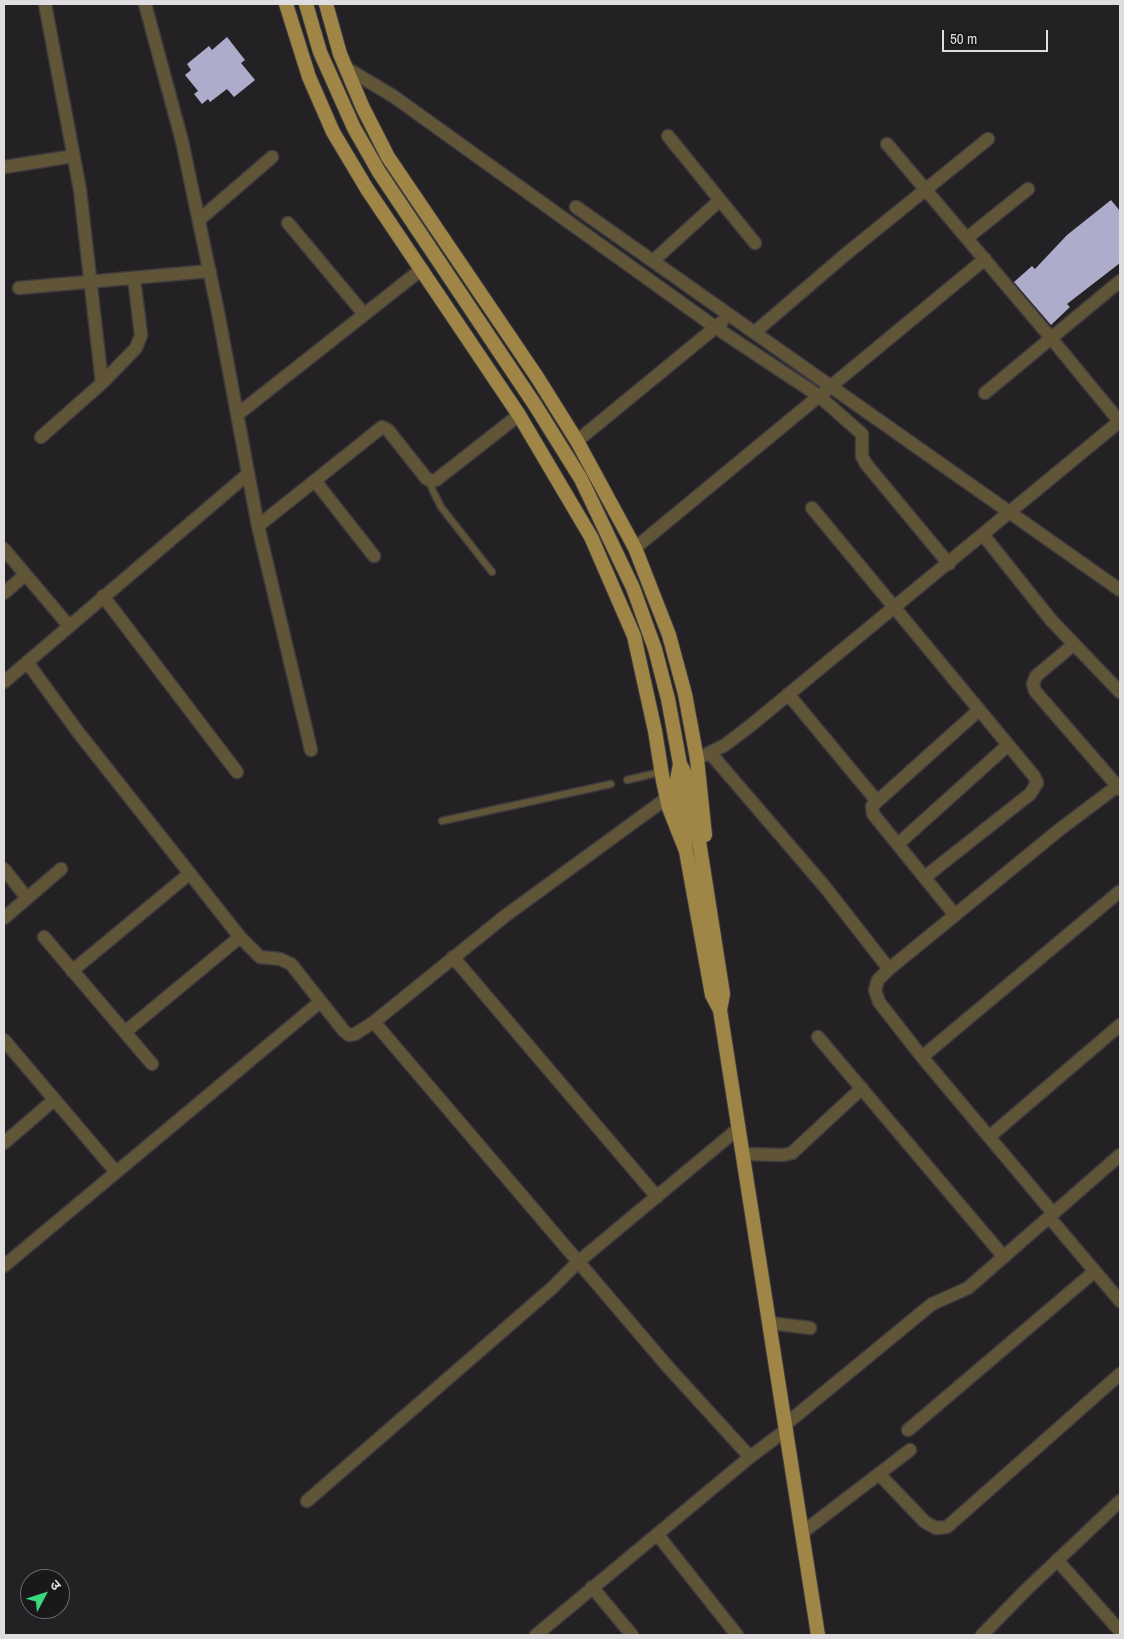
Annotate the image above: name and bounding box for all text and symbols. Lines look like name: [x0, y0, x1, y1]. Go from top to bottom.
scale bar: [944, 20, 1050, 52]
text: 50 m: [950, 28, 977, 49]
north arrow: [20, 1569, 70, 1619]
text: उ: [46, 1576, 65, 1594]

